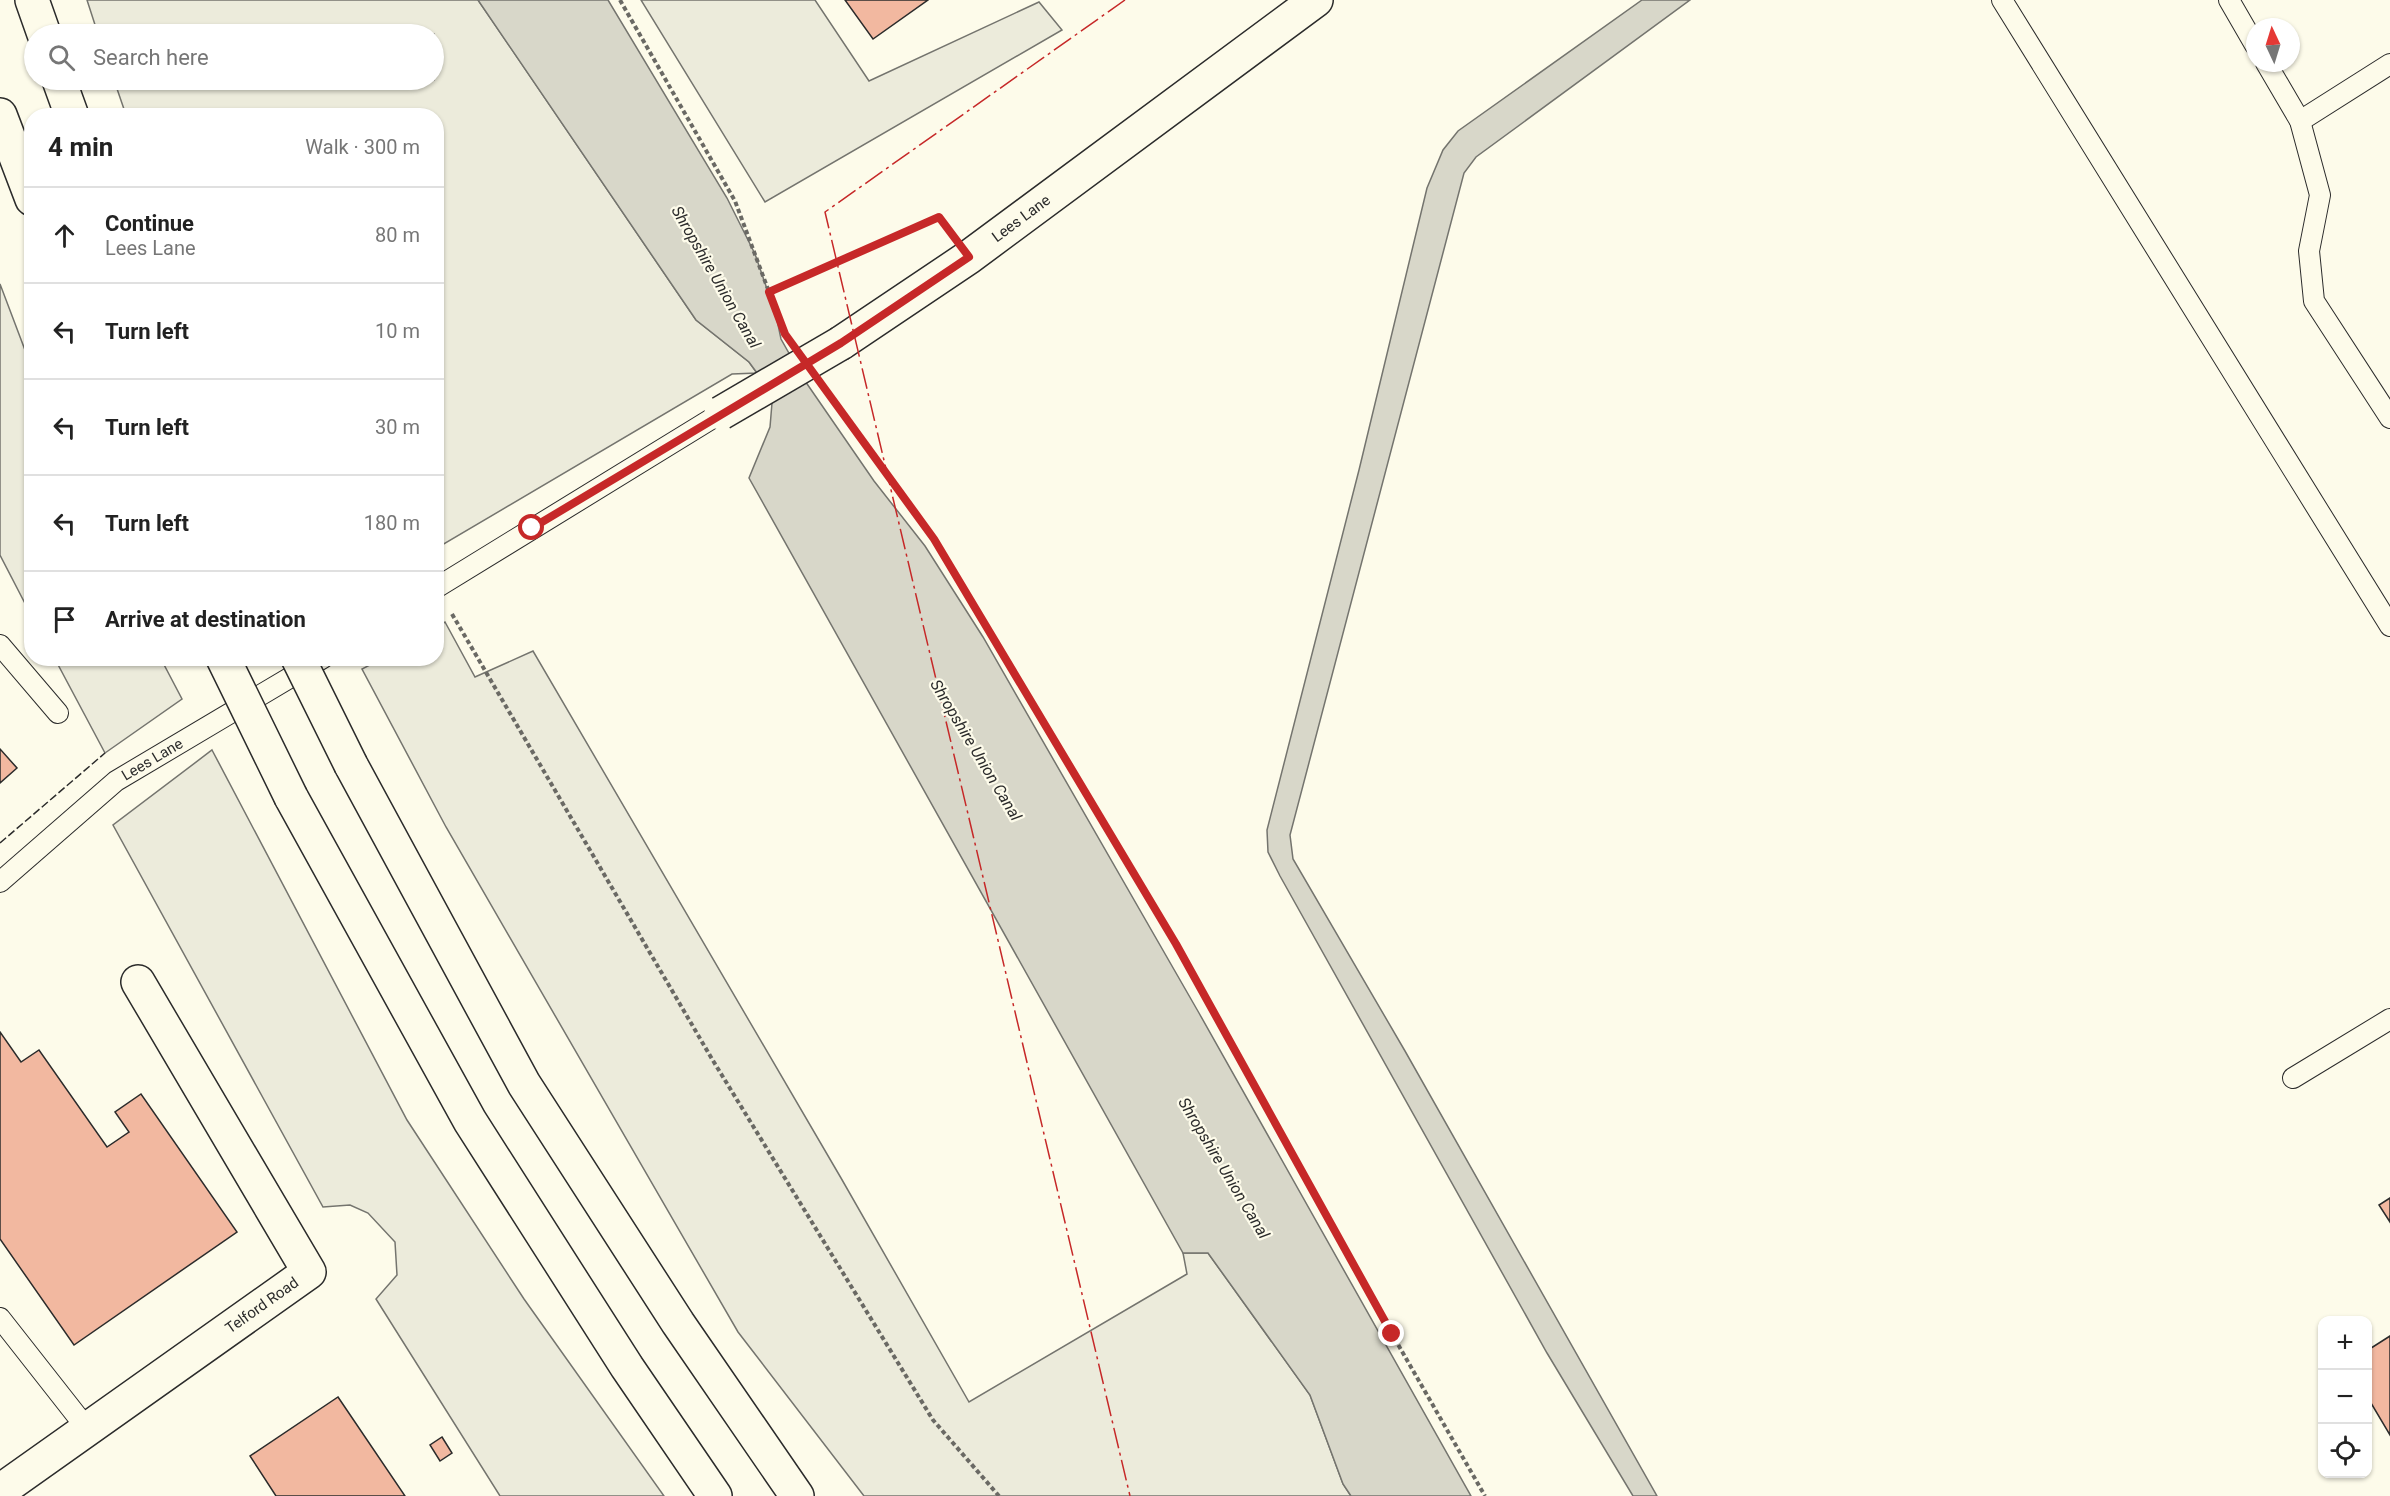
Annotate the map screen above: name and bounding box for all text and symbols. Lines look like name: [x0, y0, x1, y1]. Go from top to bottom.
north arrow: [2246, 18, 2300, 72]
search box: [24, 24, 444, 90]
icon: search: [45, 41, 78, 74]
text: Search here: [93, 45, 209, 70]
text: 4 min: [48, 132, 113, 162]
text: Walk · 300 m: [305, 135, 420, 159]
street label: Lees Lane: [988, 191, 1054, 246]
water label: Shropshire Union Canal: [667, 202, 765, 352]
text: Continue: [105, 211, 194, 236]
icon: ahead: [48, 219, 81, 252]
text: 80 m: [375, 223, 420, 247]
text: Lees Lane: [105, 236, 196, 260]
icon: left: [48, 315, 81, 348]
text: Turn left: [105, 319, 189, 344]
text: 10 m: [375, 319, 420, 343]
icon: left: [48, 411, 81, 444]
text: Turn left: [105, 415, 189, 440]
text: 30 m: [375, 415, 420, 439]
icon: left: [48, 507, 81, 540]
text: Turn left: [105, 511, 189, 536]
text: 180 m: [364, 511, 420, 535]
route start: [518, 514, 544, 540]
icon: arrive: [48, 603, 81, 636]
text: Arrive at destination: [105, 607, 306, 632]
water label: Shropshire Union Canal: [926, 676, 1026, 824]
street label: Lees Lane: [118, 734, 186, 785]
water label: Shropshire Union Canal: [1174, 1094, 1274, 1242]
street label: Telford Road: [222, 1273, 302, 1337]
map controls: [2318, 1316, 2372, 1478]
button: +: [2318, 1316, 2372, 1370]
route end: [1378, 1320, 1404, 1346]
button: −: [2318, 1370, 2372, 1424]
button: locate: [2318, 1424, 2372, 1478]

